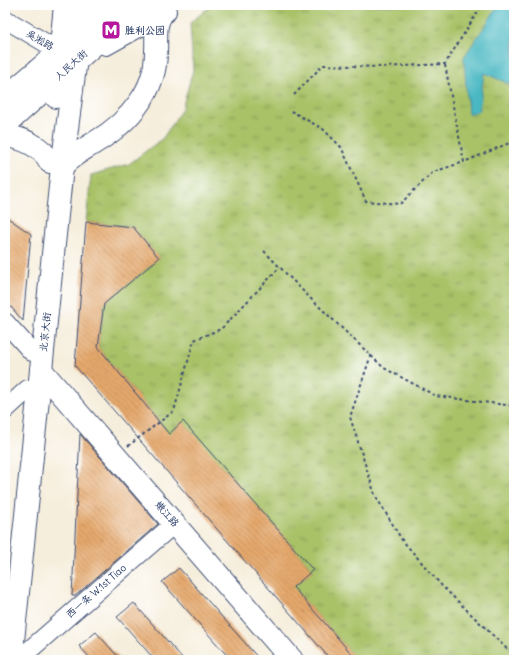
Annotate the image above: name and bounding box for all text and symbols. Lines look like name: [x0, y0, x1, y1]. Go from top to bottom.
metro station icon: 胜利公园: [100, 19, 122, 41]
place label: 胜利公园: [125, 24, 165, 37]
street label: 吴淞路: [24, 27, 56, 53]
street label: 人民大街: [52, 47, 90, 83]
street label: 北京大街: [36, 311, 54, 353]
street label: 嫩江路: [152, 498, 182, 530]
street label: 西一条 W.1st Tiao: [63, 561, 129, 621]

